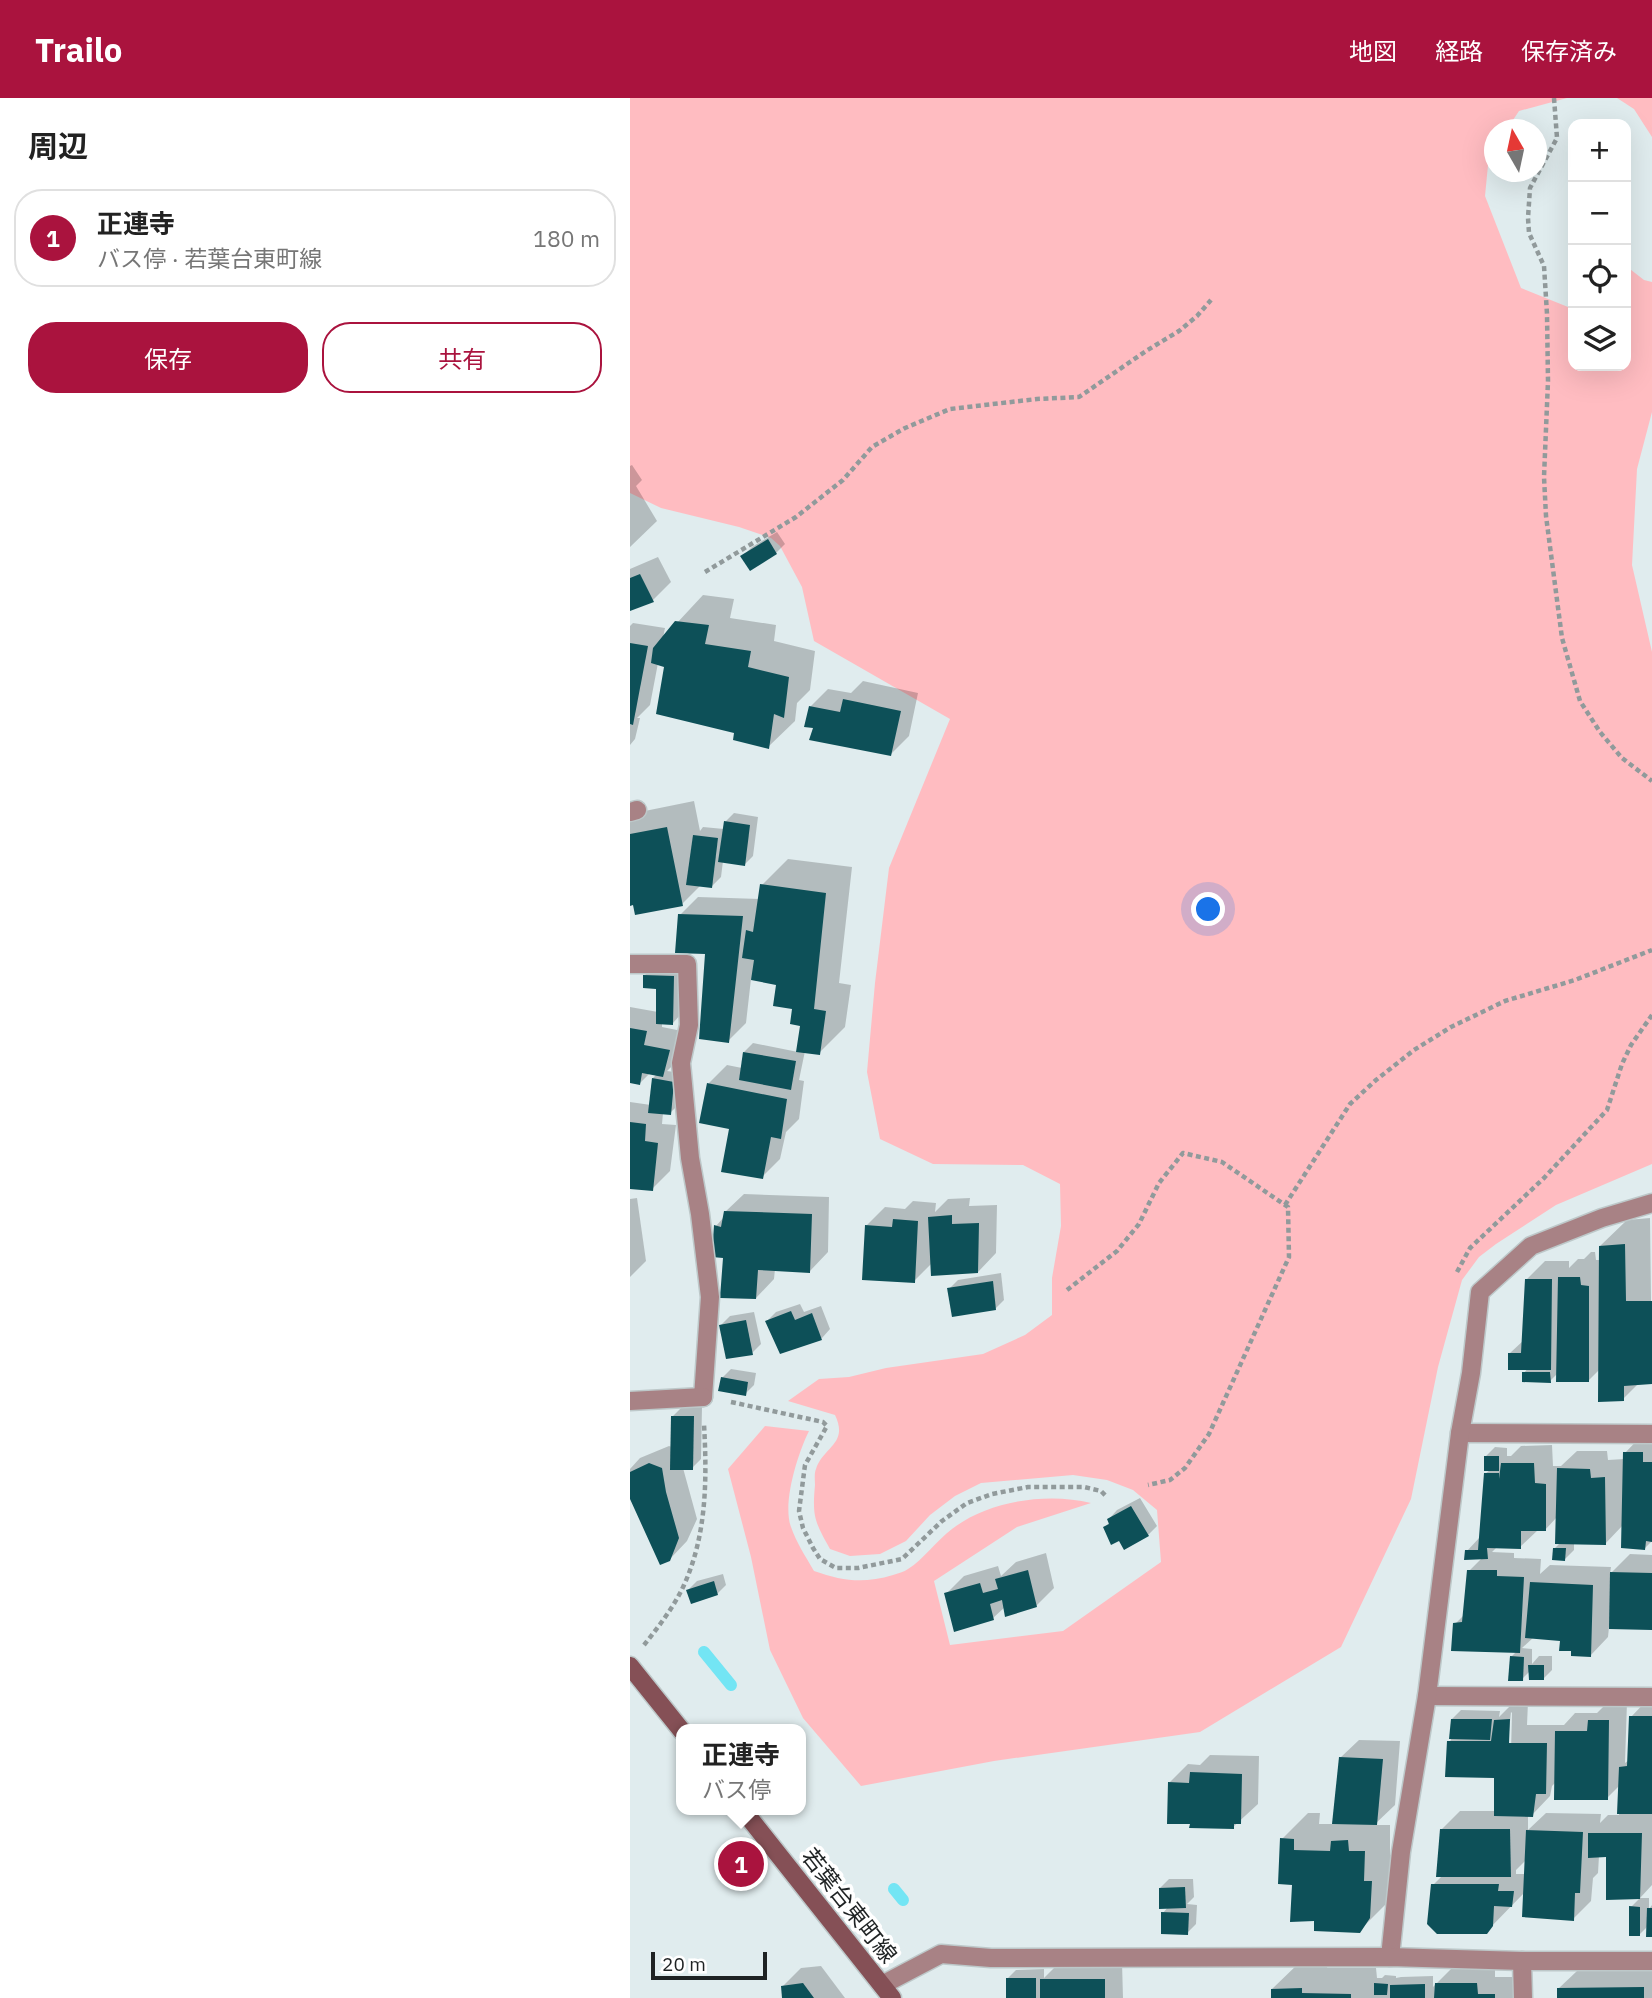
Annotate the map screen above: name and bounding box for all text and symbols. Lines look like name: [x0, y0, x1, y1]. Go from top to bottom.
text: Trailo: [35, 28, 122, 71]
text: 地図: [1349, 35, 1397, 67]
text: 経路: [1435, 35, 1483, 67]
text: 保存済み: [1521, 35, 1617, 67]
north arrow: [1484, 119, 1547, 182]
map controls: [1568, 119, 1631, 371]
button: +: [1568, 119, 1631, 182]
text: 周辺: [28, 126, 88, 165]
button: −: [1568, 182, 1631, 245]
text: 正連寺: [97, 206, 175, 240]
text: 1: [46, 223, 60, 253]
text: 180 m: [533, 223, 600, 253]
text: バス停 · 若葉台東町線: [97, 243, 322, 273]
button: locate: [1568, 245, 1631, 308]
button: layers: [1568, 308, 1631, 371]
button: 保存: [28, 322, 308, 393]
button: 共有: [322, 322, 602, 393]
your location: [1191, 892, 1225, 926]
popup: [676, 1724, 806, 1815]
text: 正連寺: [702, 1737, 780, 1771]
text: バス停: [702, 1774, 771, 1804]
pin: 1: [718, 1838, 764, 1890]
street label: 若葉台東町線: [796, 1841, 904, 1969]
scale bar: [651, 1949, 766, 1981]
text: 20 m: [662, 1952, 706, 1976]

